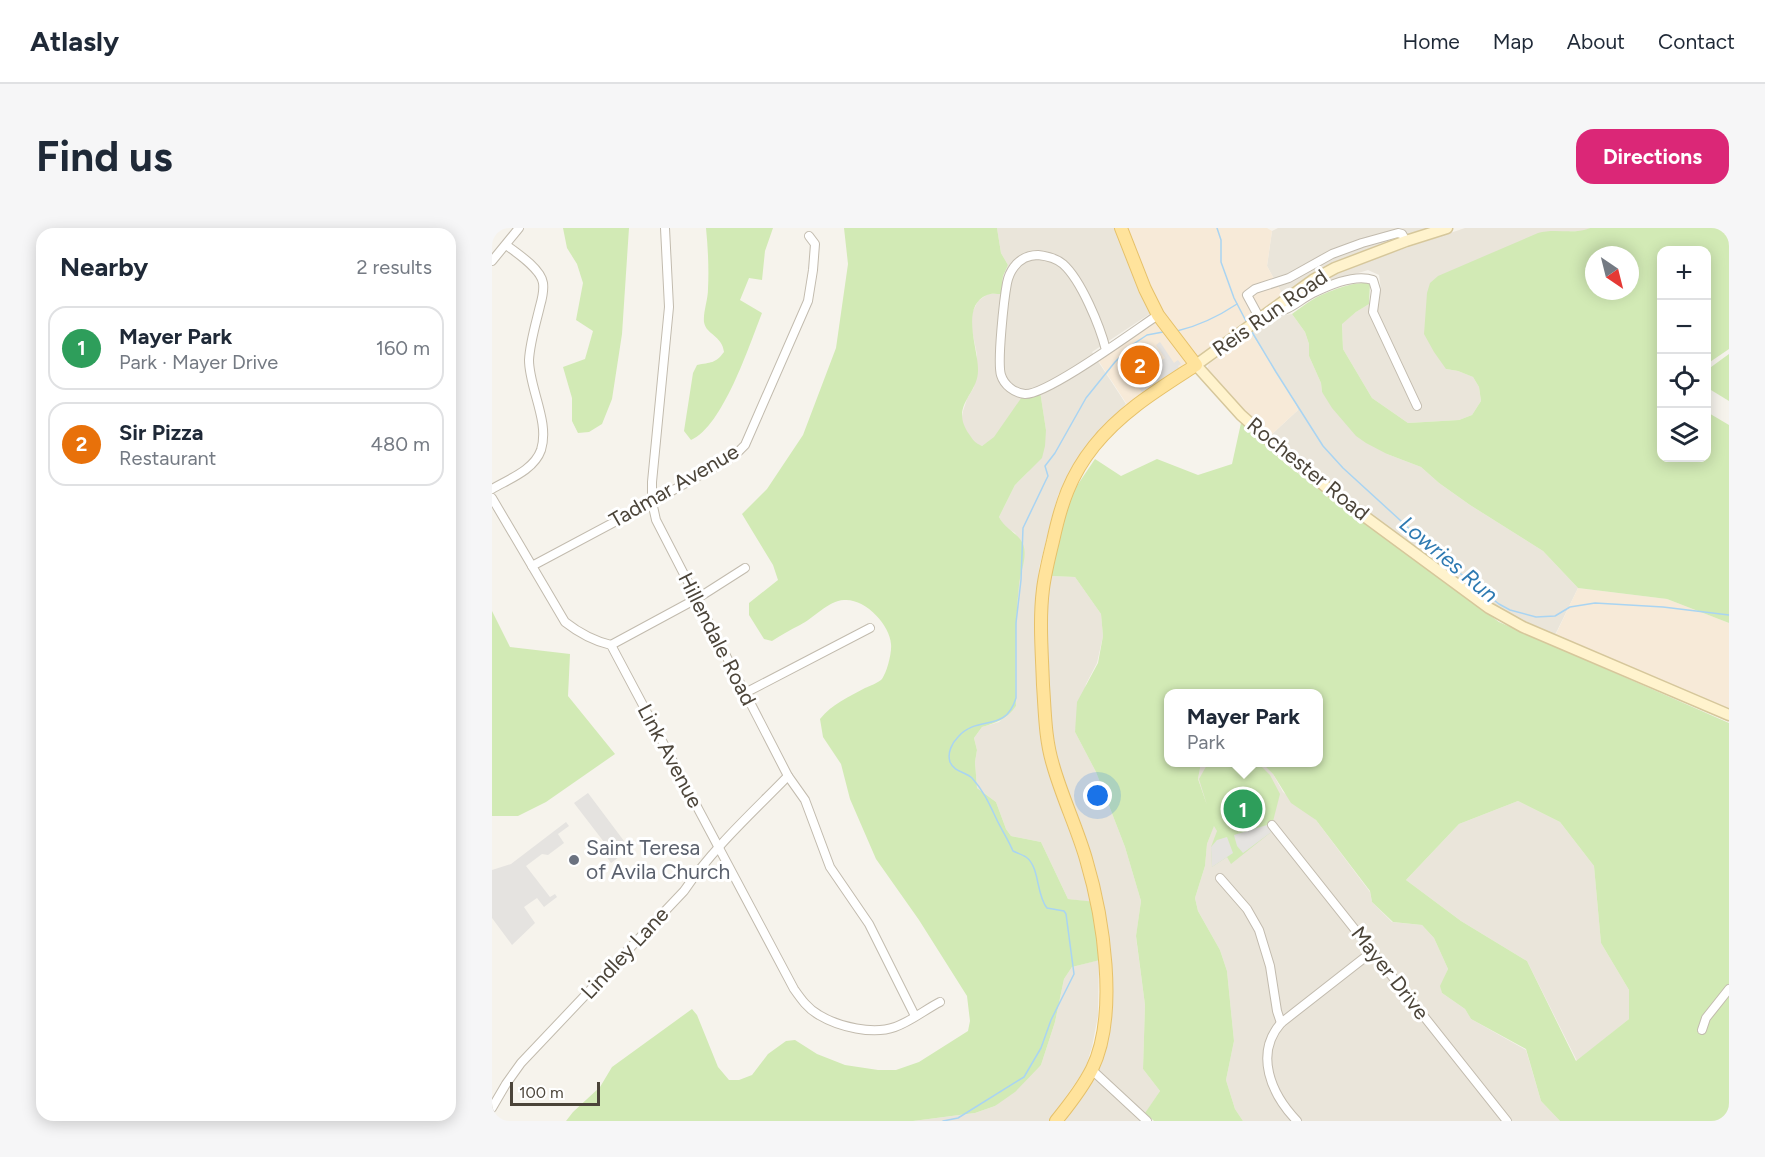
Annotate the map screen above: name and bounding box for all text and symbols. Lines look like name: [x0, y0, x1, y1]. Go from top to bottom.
text: Atlasly: [30, 24, 119, 58]
text: Home: [1403, 29, 1460, 54]
text: Map: [1493, 29, 1534, 54]
text: About: [1567, 29, 1625, 54]
text: Contact: [1658, 29, 1735, 54]
button: Directions: [1576, 129, 1729, 184]
text: Find us: [36, 131, 173, 182]
north arrow: [1585, 246, 1639, 300]
map controls: [1657, 246, 1711, 462]
button: +: [1657, 246, 1711, 300]
text: Nearby: [60, 251, 148, 283]
text: 2 results: [356, 255, 432, 279]
street label: Reis Run Road: [1207, 264, 1332, 361]
button: −: [1657, 300, 1711, 354]
text: Mayer Park: [119, 323, 232, 350]
text: 1: [77, 336, 86, 360]
text: 160 m: [376, 336, 430, 360]
pin: 2: [1120, 342, 1160, 388]
text: Park · Mayer Drive: [119, 350, 278, 374]
button: locate: [1657, 354, 1711, 408]
button: layers: [1657, 408, 1711, 462]
street label: Rochester Road: [1242, 412, 1374, 525]
text: Sir Pizza: [119, 419, 203, 446]
text: 2: [76, 432, 87, 456]
text: 480 m: [371, 432, 430, 456]
street label: Tadmar Avenue: [605, 438, 743, 533]
text: Restaurant: [119, 446, 216, 470]
water label: Lowries Run: [1394, 510, 1503, 608]
street label: Hillendale Road: [673, 568, 762, 709]
popup: [1164, 689, 1323, 767]
street label: Link Avenue: [633, 700, 708, 812]
text: Mayer Park: [1187, 703, 1300, 730]
text: Park: [1187, 730, 1225, 754]
your location: [1083, 781, 1112, 810]
pin: 1: [1224, 786, 1263, 832]
place label: Saint Teresa of Avila Church: [586, 835, 730, 884]
marker: Saint Teresa of Avila Church: [567, 853, 581, 867]
street label: Lindley Lane: [576, 901, 674, 1004]
street label: Mayer Drive: [1346, 921, 1435, 1024]
scale bar: [510, 1079, 600, 1106]
text: 100 m: [519, 1083, 564, 1102]

